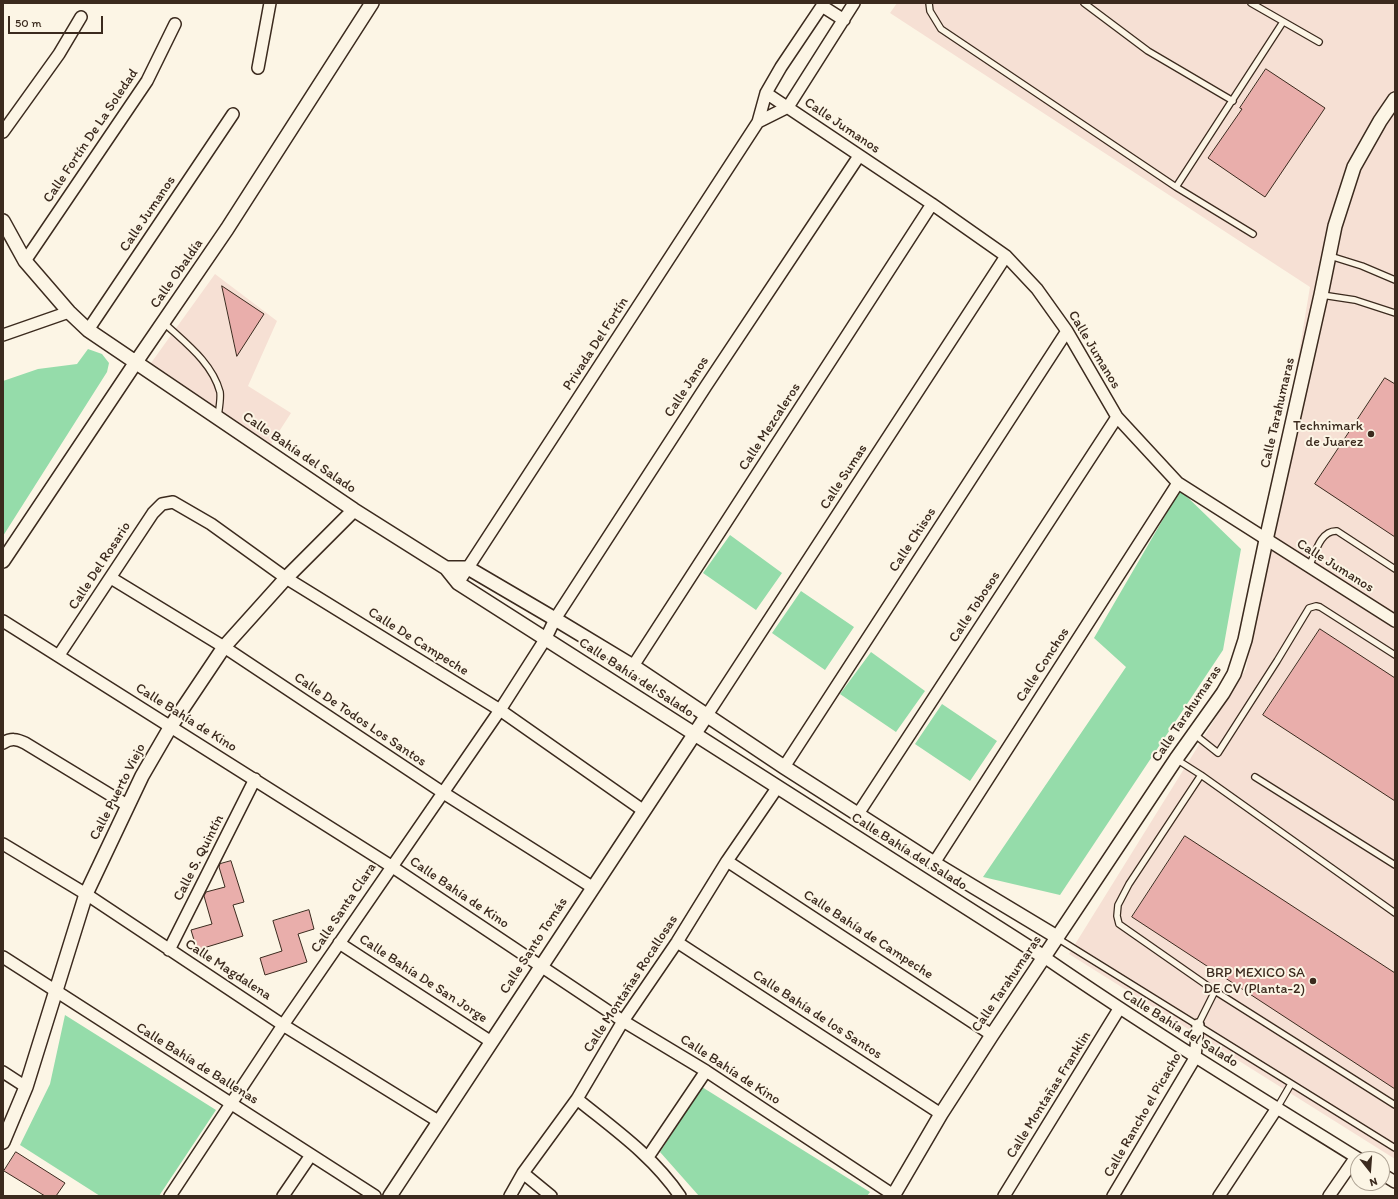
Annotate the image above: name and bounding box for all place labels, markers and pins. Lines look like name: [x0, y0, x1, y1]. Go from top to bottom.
place label: Technimark de Juarez: [1293, 418, 1363, 450]
marker: Technimark de Juarez: [1366, 429, 1376, 439]
place label: BRP MEXICO SA DE CV (Planta-2): [1203, 965, 1305, 998]
marker: BRP MEXICO SA DE CV (Planta-2): [1308, 976, 1318, 986]

